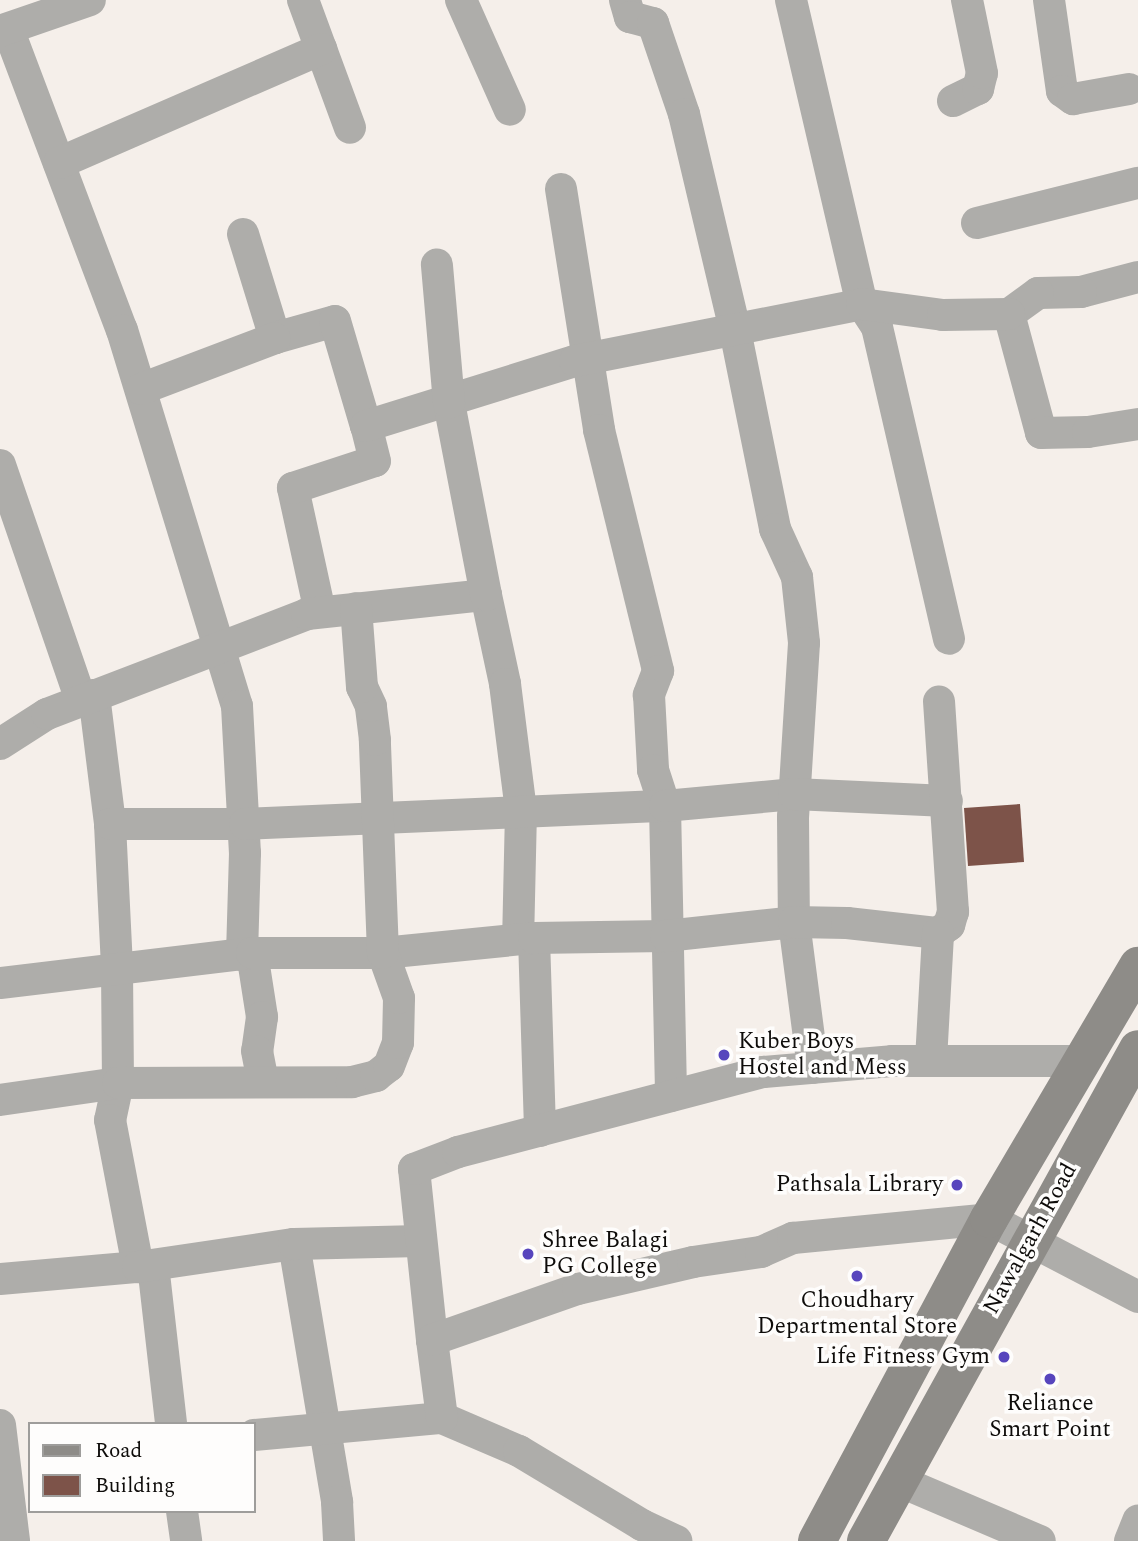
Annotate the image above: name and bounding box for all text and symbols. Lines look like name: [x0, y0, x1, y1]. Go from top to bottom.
place label: Kuber Boys Hostel and Mess: [738, 1028, 907, 1082]
marker: Kuber Boys Hostel and Mess: [716, 1047, 732, 1063]
street label: Nawalgarh Road: [978, 1159, 1084, 1319]
place label: Pathsala Library: [776, 1171, 943, 1199]
marker: Pathsala Library: [949, 1177, 965, 1193]
place label: Shree Balagi PG College: [542, 1227, 669, 1281]
marker: Shree Balagi PG College: [520, 1246, 536, 1262]
marker: Choudhary Departmental Store: [849, 1268, 865, 1284]
place label: Choudhary Departmental Store: [757, 1287, 957, 1341]
place label: Life Fitness Gym: [816, 1343, 990, 1371]
marker: Life Fitness Gym: [996, 1349, 1012, 1365]
marker: Reliance Smart Point: [1042, 1371, 1058, 1387]
place label: Reliance Smart Point: [989, 1390, 1111, 1444]
legend: [28, 1422, 256, 1513]
text: Road: [95, 1435, 142, 1467]
text: Building: [95, 1470, 175, 1502]

